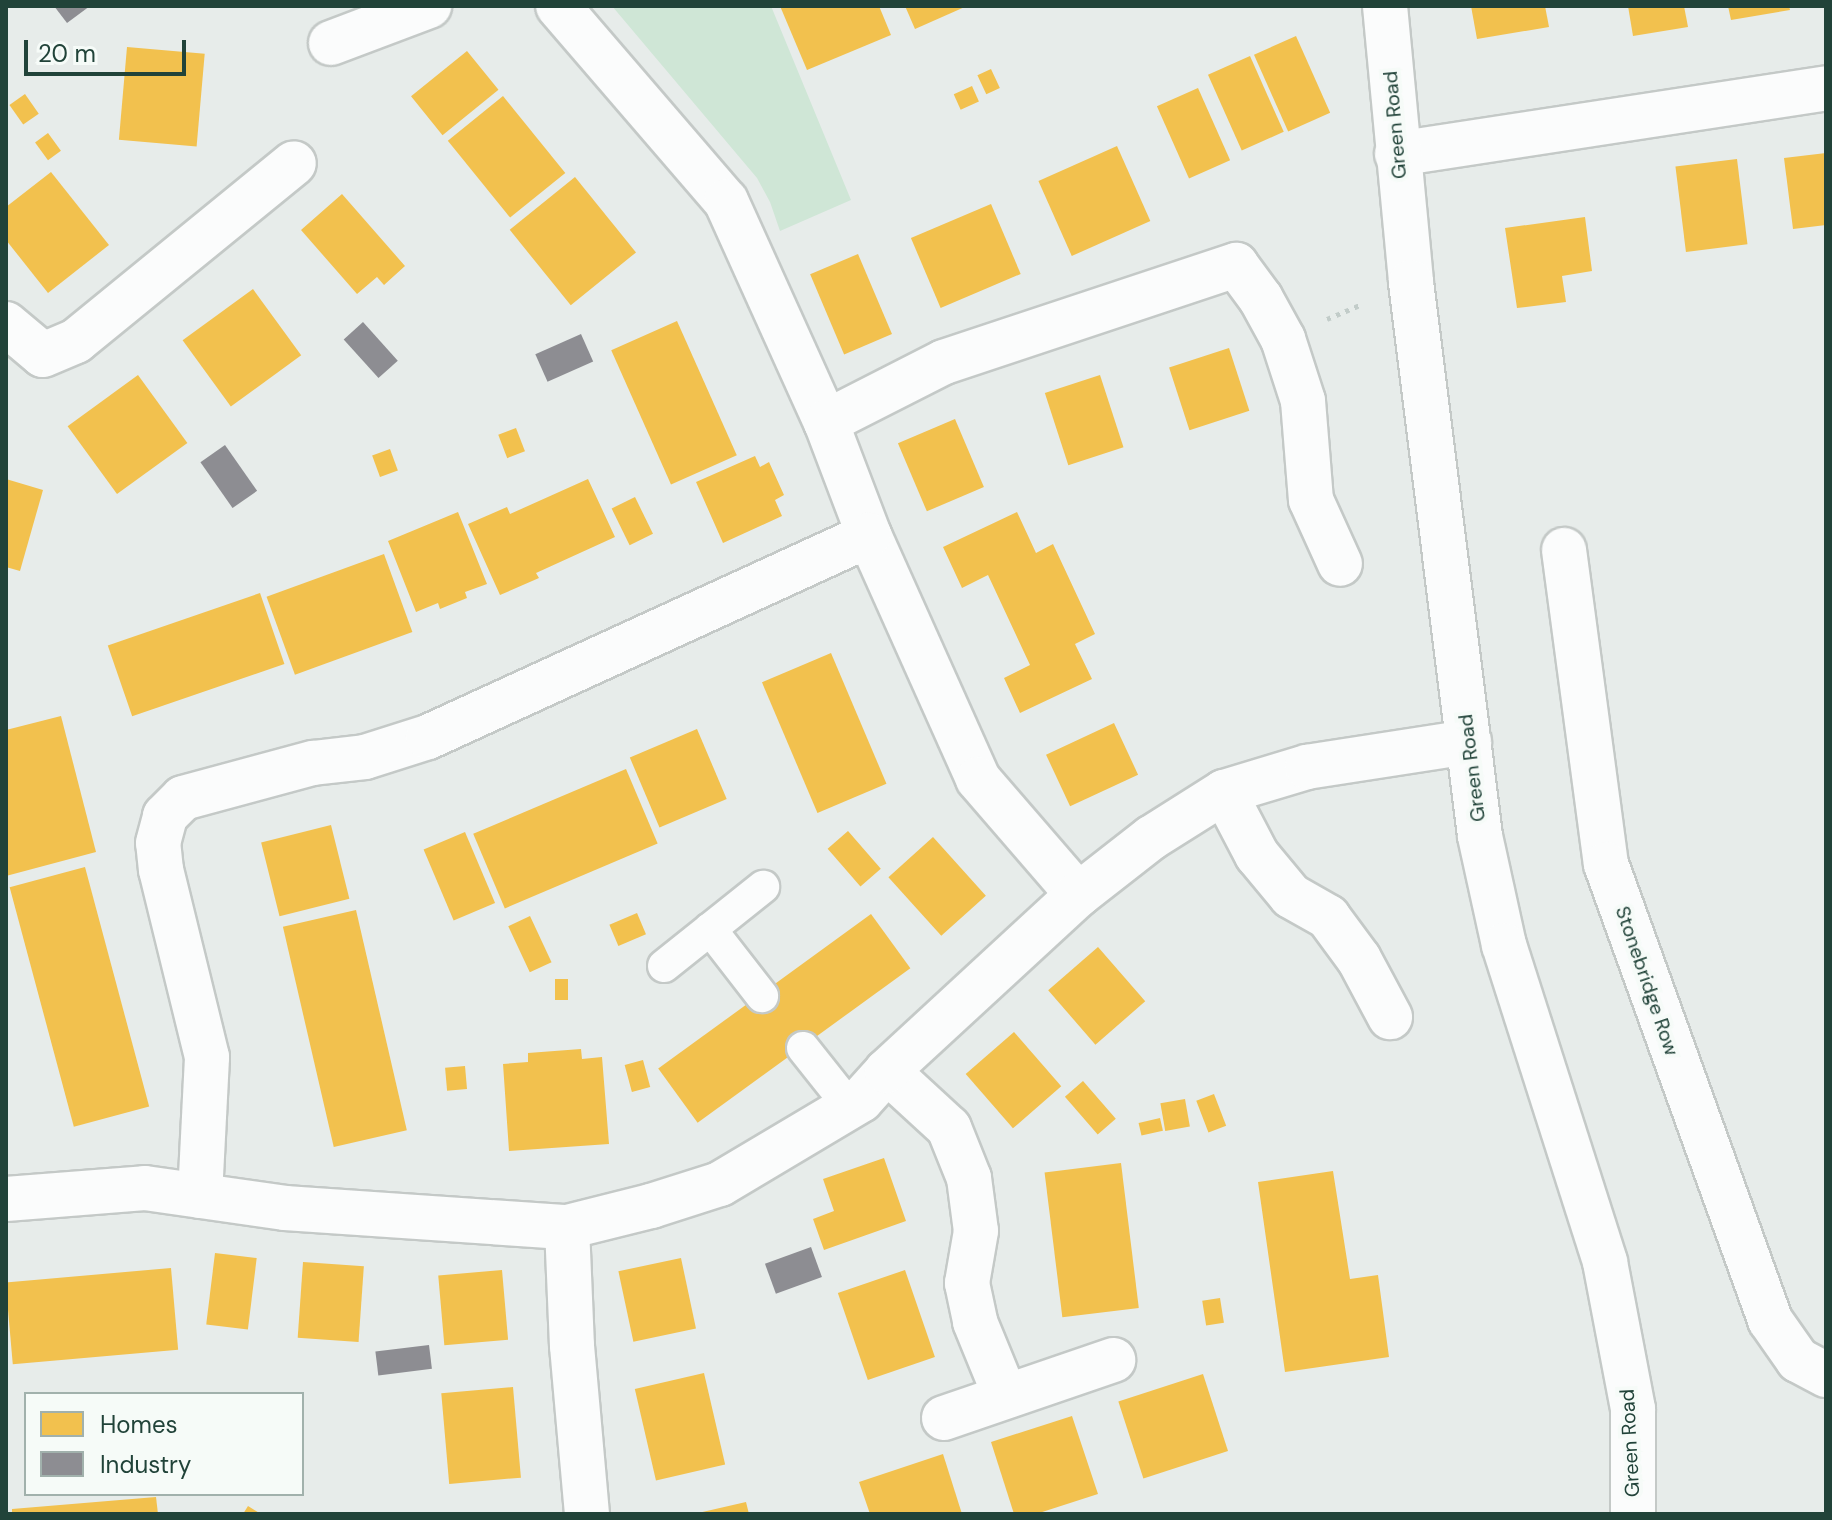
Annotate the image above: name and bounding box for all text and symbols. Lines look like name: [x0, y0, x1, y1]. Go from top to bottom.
scale bar: [28, 24, 190, 74]
text: 20 m: [38, 38, 96, 69]
street label: Green Road: [1378, 70, 1412, 180]
street label: Green Road: [1453, 713, 1491, 823]
street label: Stonebridge Row: [1610, 903, 1684, 1059]
street label: Green Road: [1615, 1388, 1645, 1498]
legend: [24, 1392, 304, 1496]
text: Homes: [100, 1409, 178, 1440]
text: Industry: [100, 1449, 191, 1480]

